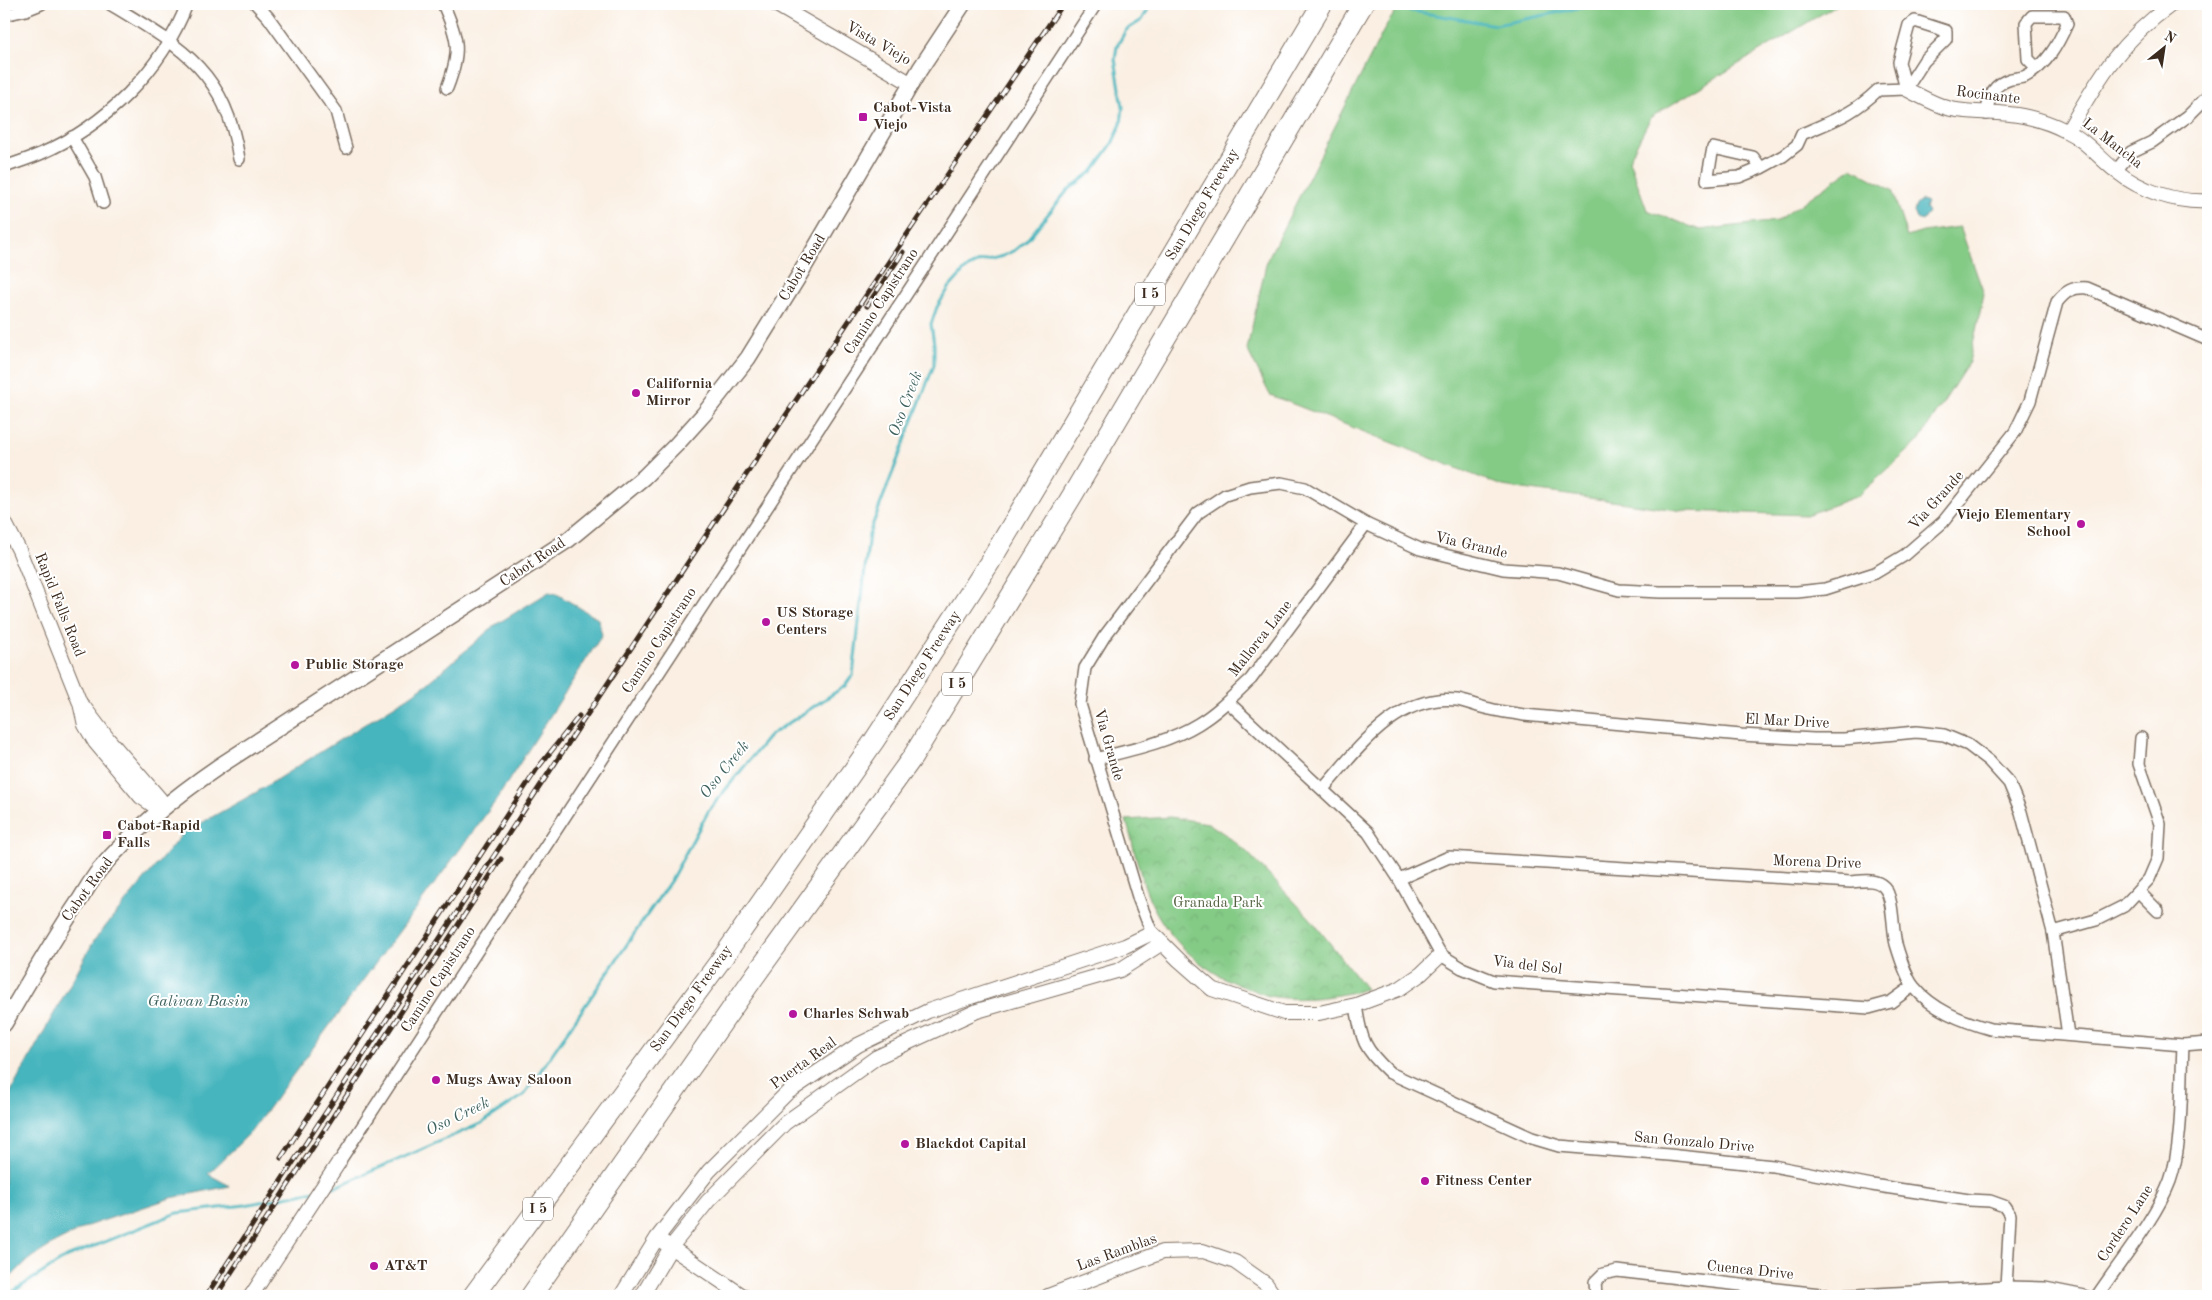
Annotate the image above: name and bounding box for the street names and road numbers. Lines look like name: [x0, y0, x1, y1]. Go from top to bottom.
street label: Vista Viejo: [843, 19, 913, 69]
street label: Rocinante: [1955, 85, 2021, 107]
street label: La Mancha: [2079, 116, 2145, 172]
street label: San Diego Freeway: [1164, 146, 1242, 264]
street label: Cabot Road: [777, 232, 829, 304]
street label: Camino Capistrano: [842, 246, 922, 358]
road number: I 5: [1135, 282, 1165, 306]
street label: Via Grande: [1907, 469, 1967, 533]
street label: Via Grande: [1433, 530, 1509, 562]
street label: Cabot Road: [498, 536, 569, 590]
street label: Rapid Falls Road: [31, 551, 87, 659]
street label: Camino Capistrano: [620, 585, 700, 697]
street label: Mallorca Lane: [1227, 598, 1295, 680]
street label: San Diego Freeway: [882, 608, 964, 724]
road number: I 5: [942, 672, 972, 696]
street label: Via Grande: [1091, 707, 1125, 783]
street label: El Mar Drive: [1744, 712, 1830, 732]
street label: Morena Drive: [1772, 854, 1862, 872]
street label: Cabot Road: [60, 855, 116, 925]
street label: Camino Capistrano: [399, 924, 479, 1036]
street label: San Diego Freeway: [648, 943, 736, 1055]
street label: Via del Sol: [1491, 954, 1563, 978]
street label: Puerta Real: [768, 1035, 840, 1093]
street label: San Gonzalo Drive: [1633, 1130, 1755, 1156]
street label: Cordero Lane: [2096, 1183, 2156, 1265]
road number: I 5: [523, 1198, 553, 1220]
street label: Las Ramblas: [1075, 1232, 1159, 1274]
street label: Cuenca Drive: [1706, 1259, 1794, 1283]

